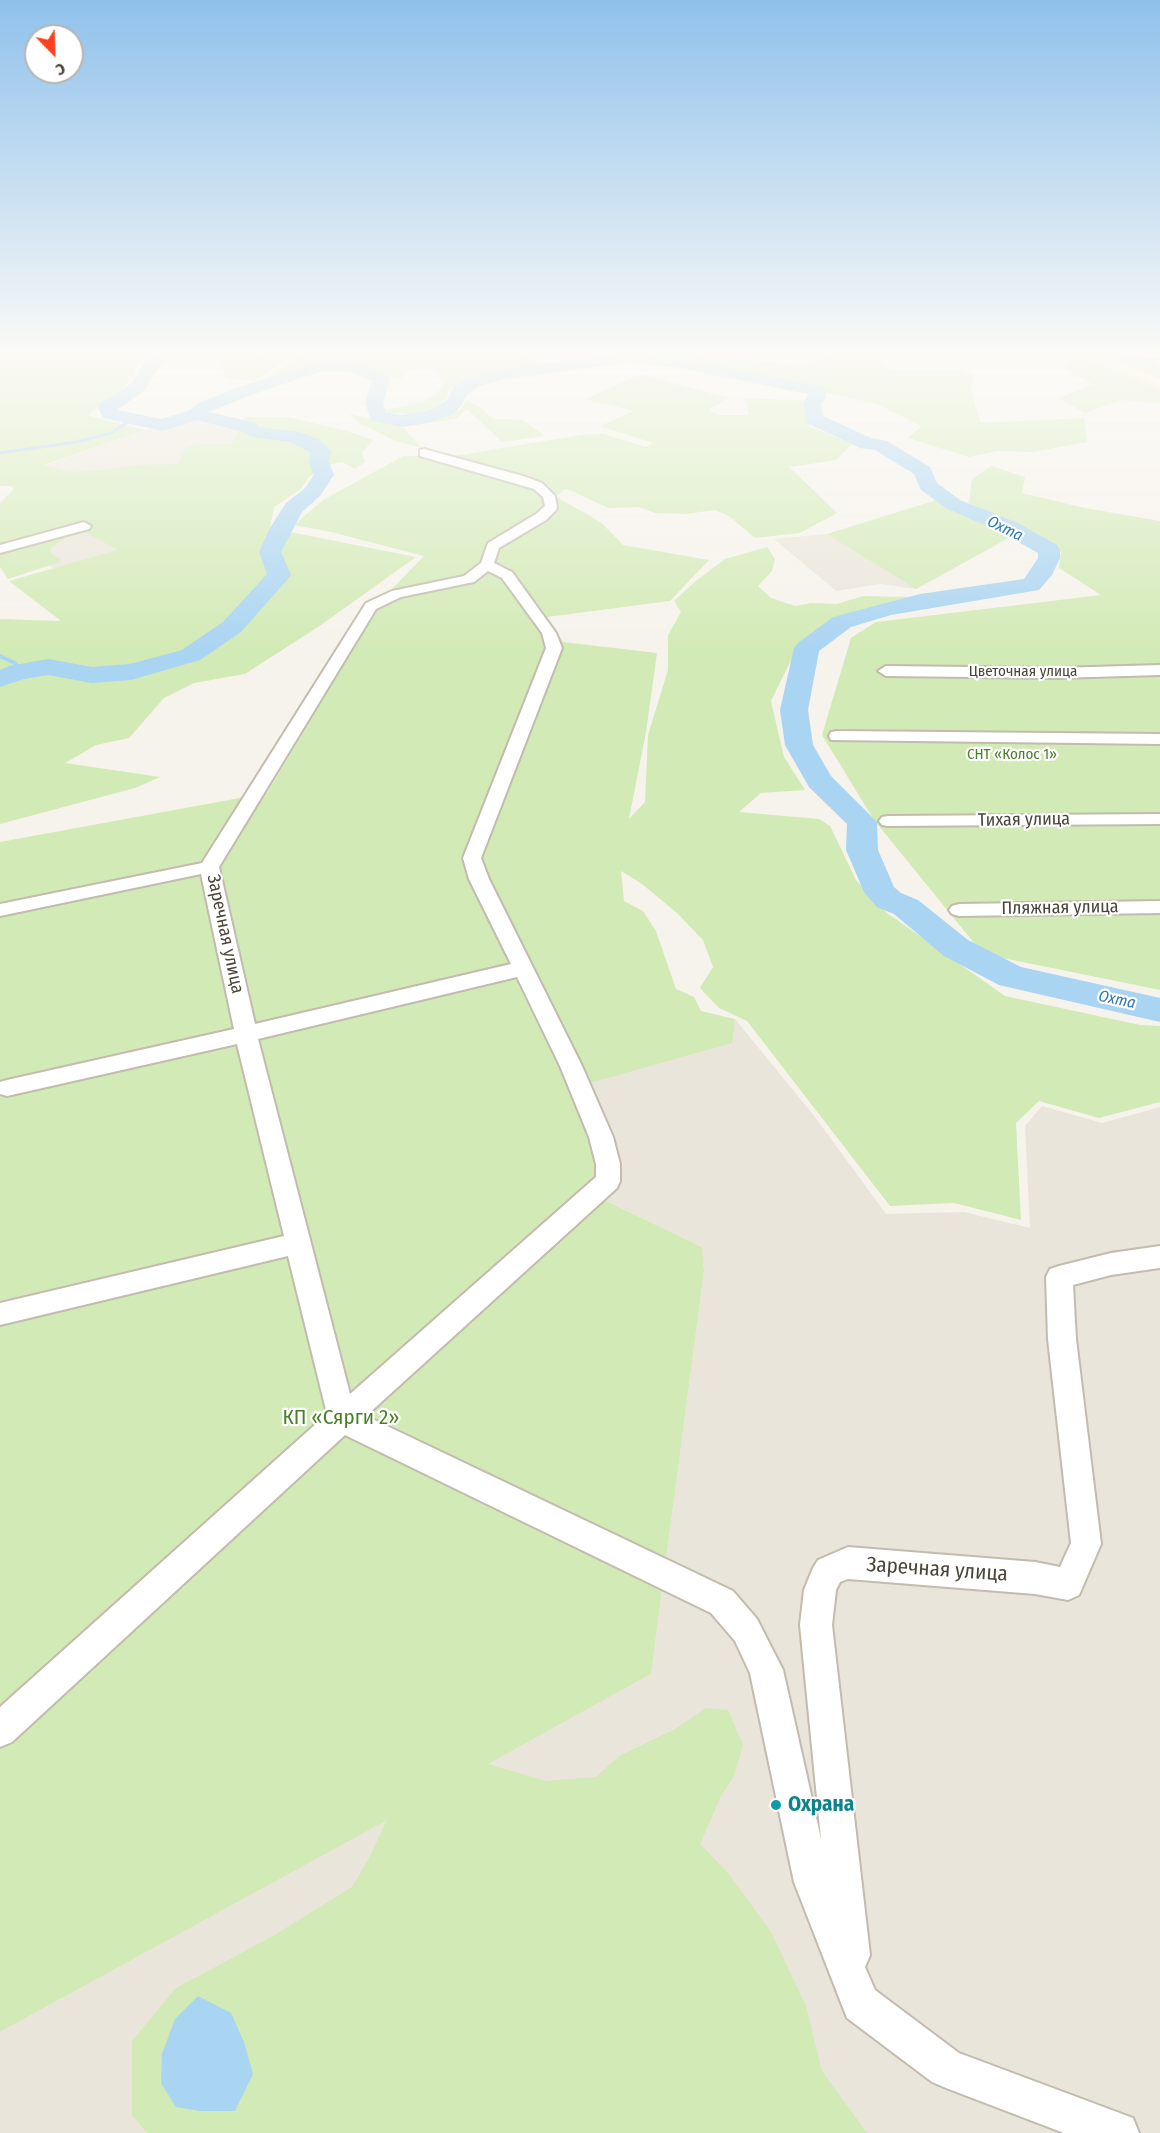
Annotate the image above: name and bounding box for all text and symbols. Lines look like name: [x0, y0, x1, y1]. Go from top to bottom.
north arrow: [24, 24, 84, 84]
text: С: [53, 59, 68, 80]
water label: Охта: [984, 512, 1026, 546]
street label: Цветочная улица: [969, 663, 1077, 681]
park label: СНТ «Колос 1»: [967, 746, 1057, 764]
street label: Тихая улица: [978, 808, 1070, 832]
street label: Заречная улица: [202, 872, 248, 996]
street label: Пляжная улица: [1001, 896, 1119, 920]
water label: Охта: [1097, 987, 1137, 1013]
park label: КП «Сярги 2»: [283, 1405, 399, 1431]
street label: Заречная улица: [865, 1552, 1009, 1588]
place label: Охрана: [788, 1792, 854, 1818]
marker: Охрана: [769, 1798, 783, 1812]

